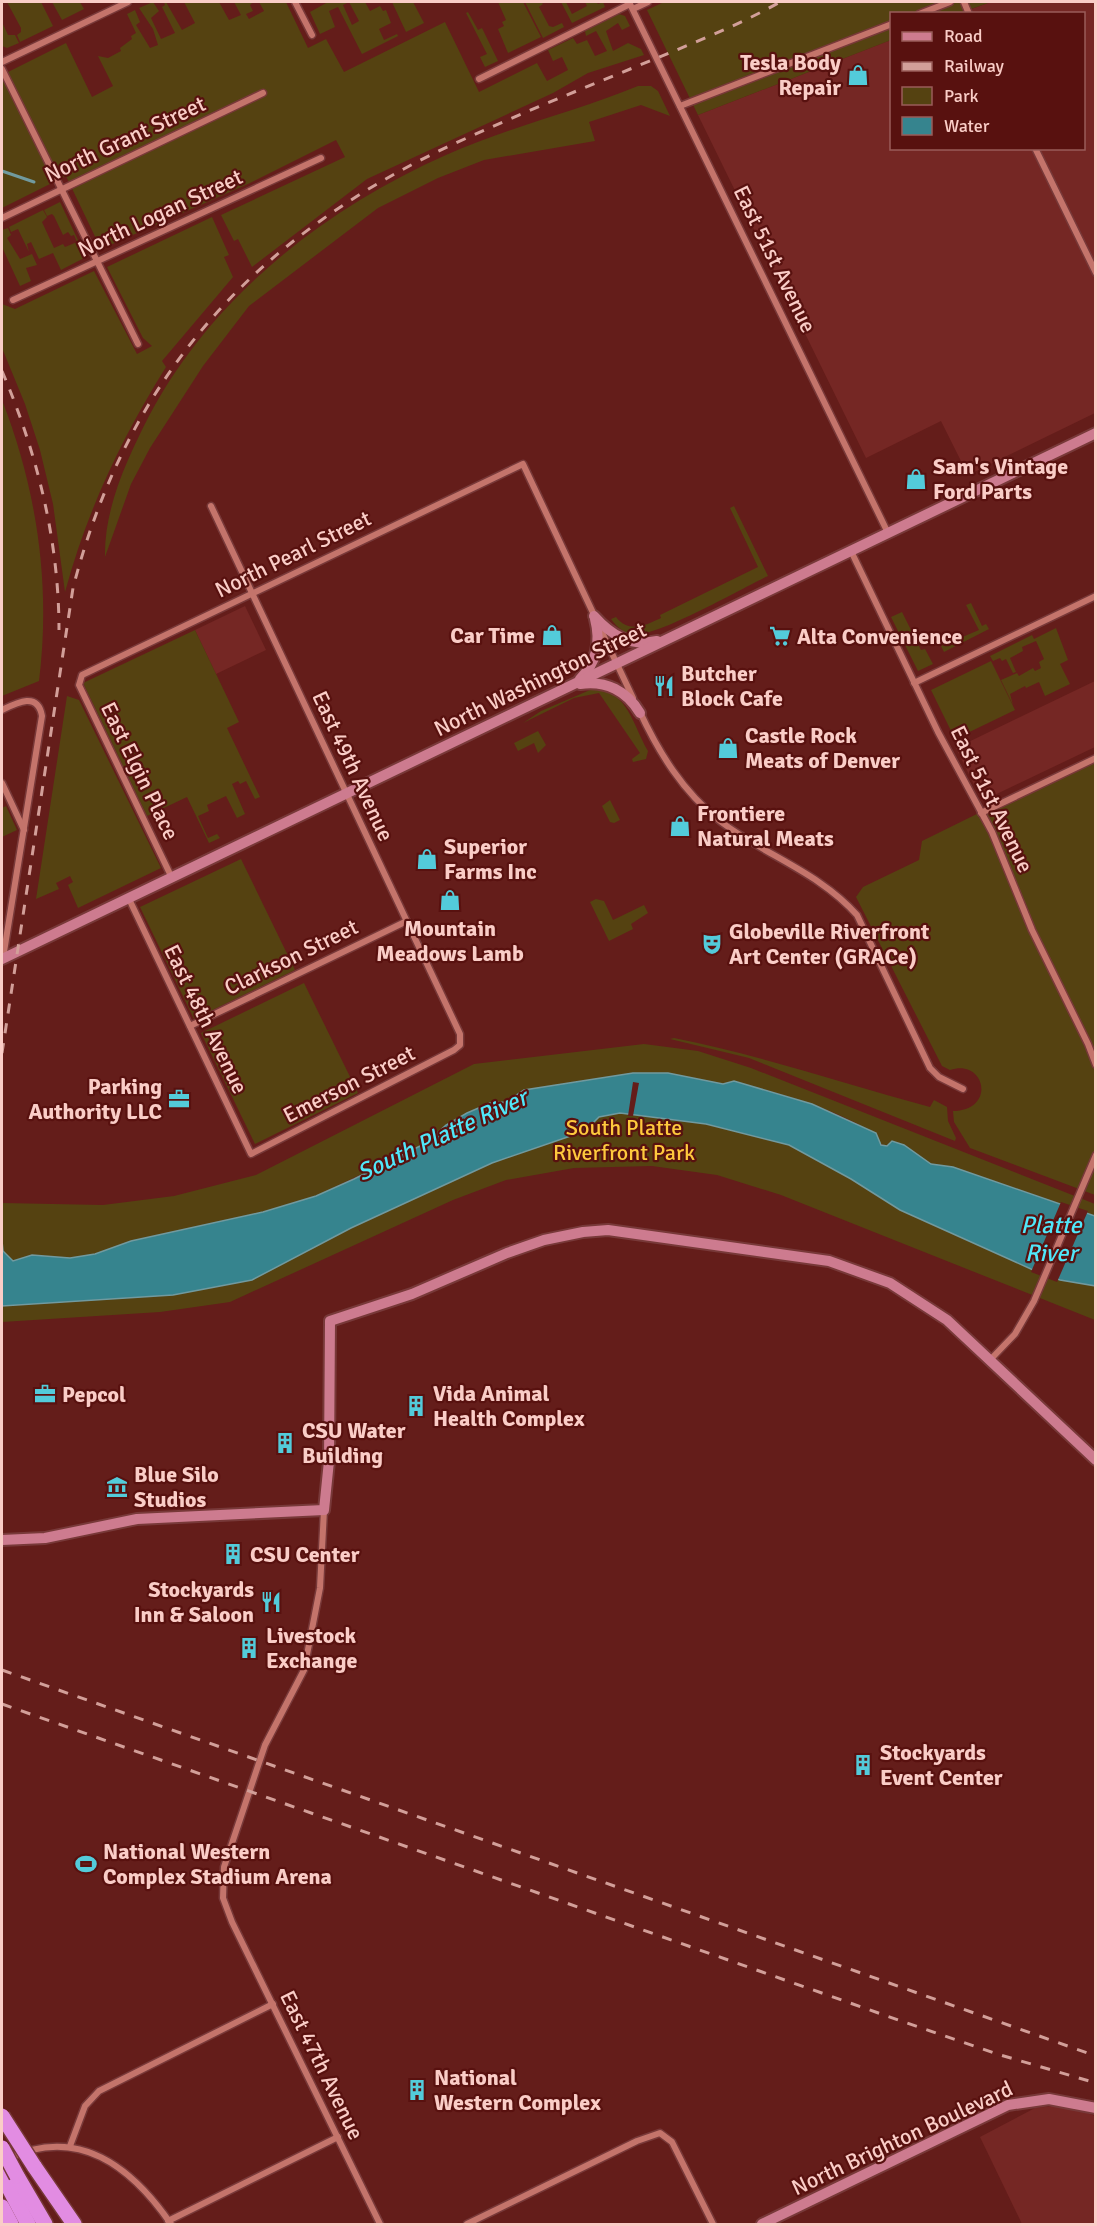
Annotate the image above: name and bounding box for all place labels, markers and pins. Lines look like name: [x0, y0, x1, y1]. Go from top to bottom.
place label: Tesla Body Repair: [740, 49, 841, 101]
shop icon: Tesla Body Repair: [846, 63, 870, 87]
place label: Sam's Vintage Ford Parts: [933, 453, 1068, 505]
shop icon: Sam's Vintage Ford Parts: [904, 467, 928, 491]
place label: Car Time: [450, 622, 535, 649]
shop icon: Car Time: [540, 623, 564, 647]
place label: Alta Convenience: [797, 623, 962, 650]
supermarket icon: Alta Convenience: [768, 624, 792, 648]
place label: Butcher Block Cafe: [681, 660, 783, 712]
restaurant icon: Butcher Block Cafe: [652, 674, 676, 698]
place label: Castle Rock Meats of Denver: [745, 722, 900, 774]
shop icon: Castle Rock Meats of Denver: [716, 736, 740, 760]
place label: Frontiere Natural Meats: [697, 800, 834, 852]
shop icon: Frontiere Natural Meats: [668, 814, 692, 838]
place label: Superior Farms Inc: [444, 833, 537, 885]
shop icon: Superior Farms Inc: [415, 847, 439, 871]
shop icon: Mountain Meadows Lamb: [438, 888, 462, 912]
place label: Mountain Meadows Lamb: [376, 915, 524, 967]
place label: Globeville Riverfront Art Center (GRACe): [729, 918, 929, 970]
theatre icon: Globeville Riverfront Art Center (GRACe): [700, 932, 724, 956]
place label: Parking Authority LLC: [29, 1073, 162, 1125]
office icon: Parking Authority LLC: [167, 1087, 191, 1111]
place label: Vida Animal Health Complex: [433, 1380, 585, 1432]
place label: Pepcol: [62, 1381, 126, 1408]
office icon: Pepcol: [33, 1382, 57, 1406]
building icon: Vida Animal Health Complex: [404, 1394, 428, 1418]
place label: CSU Water Building: [302, 1417, 406, 1469]
building icon: CSU Water Building: [273, 1431, 297, 1455]
place label: Blue Silo Studios: [134, 1461, 219, 1513]
museum icon: Blue Silo Studios: [105, 1475, 129, 1499]
place label: CSU Center: [250, 1541, 360, 1568]
building icon: CSU Center: [221, 1542, 245, 1566]
place label: Stockyards Inn & Saloon: [134, 1576, 254, 1628]
restaurant icon: Stockyards Inn & Saloon: [259, 1590, 283, 1614]
place label: Livestock Exchange: [266, 1622, 357, 1674]
building icon: Livestock Exchange: [237, 1636, 261, 1660]
place label: Stockyards Event Center: [880, 1739, 1003, 1791]
building icon: Stockyards Event Center: [851, 1753, 875, 1777]
place label: National Western Complex Stadium Arena: [103, 1838, 332, 1890]
sports icon: National Western Complex Stadium Arena: [74, 1852, 98, 1876]
place label: National Western Complex: [434, 2064, 601, 2116]
building icon: National Western Complex: [405, 2078, 429, 2102]

